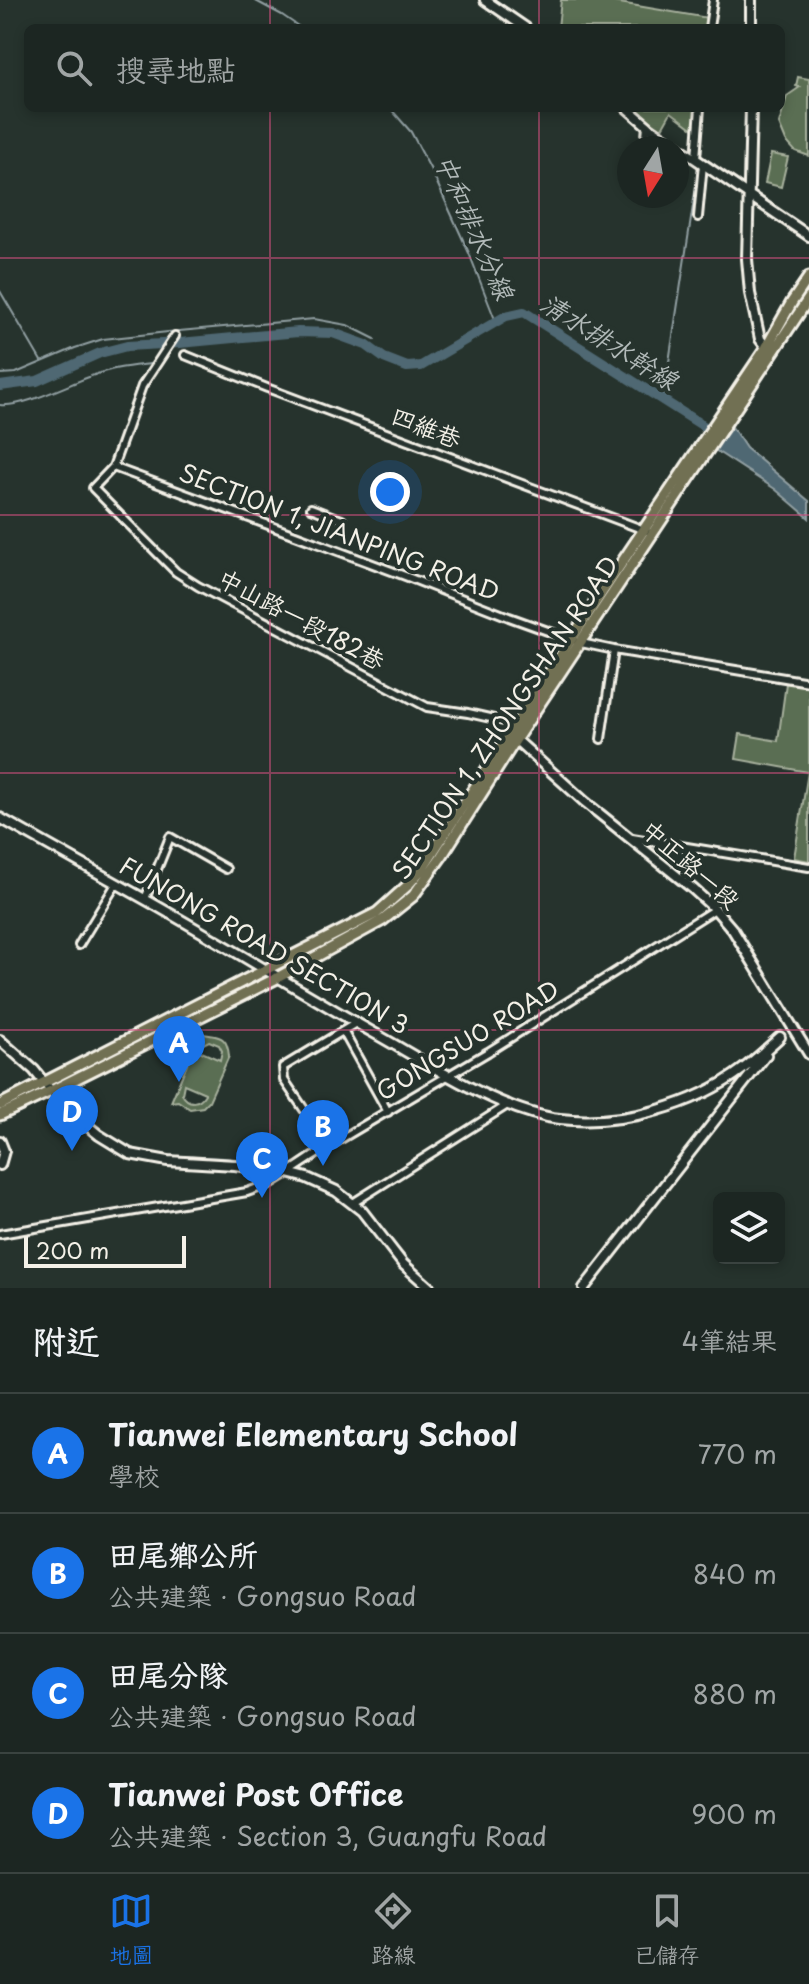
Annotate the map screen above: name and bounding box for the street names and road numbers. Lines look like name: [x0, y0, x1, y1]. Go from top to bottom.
street label: 四維巷: [387, 396, 467, 456]
street label: SECTION 1, JIANPING ROAD: [174, 453, 505, 609]
street label: SECTION 1, ZHONGSHAN ROAD: [382, 548, 626, 886]
street label: 中山路一段182巷: [212, 559, 392, 677]
street label: 中正路一段: [634, 811, 748, 916]
street label: FUNONG ROAD SECTION 3: [112, 850, 416, 1042]
street label: GONGSUO ROAD: [369, 970, 565, 1108]

